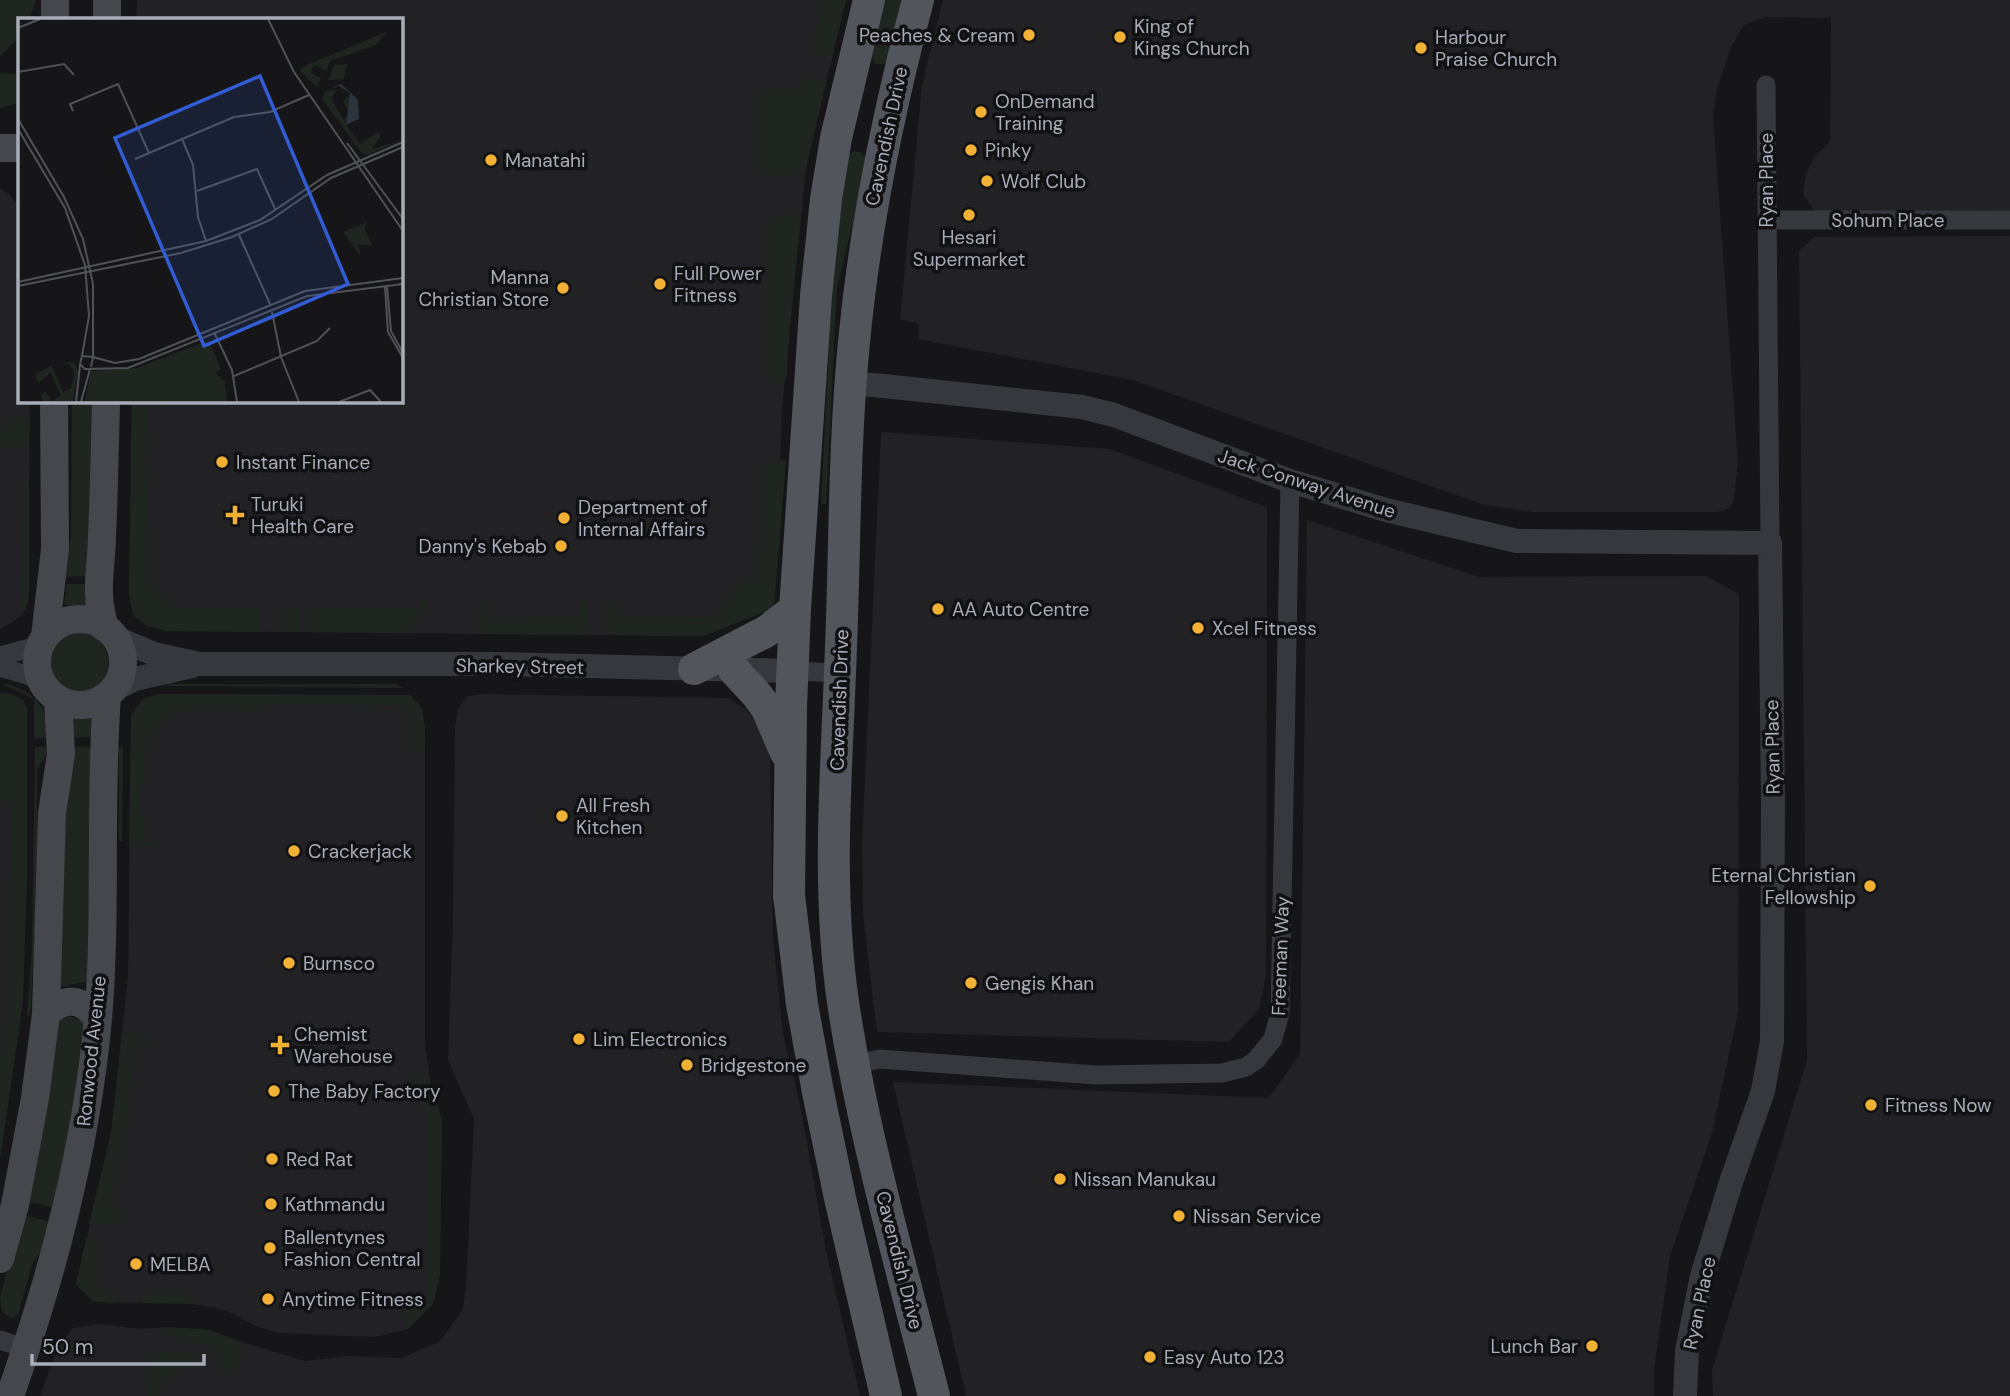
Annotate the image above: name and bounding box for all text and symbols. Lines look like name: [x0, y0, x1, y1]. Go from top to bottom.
place label: King of Kings Church: [1134, 14, 1250, 61]
inset map: [18, 18, 402, 402]
place label: Peaches & Cream: [859, 23, 1015, 48]
place label: Harbour Praise Church: [1435, 25, 1557, 72]
marker: Peaches & Cream: [1021, 27, 1037, 43]
marker: King of Kings Church: [1112, 29, 1128, 45]
marker: Harbour Praise Church: [1413, 40, 1429, 56]
street label: Cavendish Drive: [860, 64, 913, 208]
place label: OnDemand Training: [995, 89, 1095, 136]
marker: OnDemand Training: [973, 104, 989, 120]
street label: Ryan Place: [1754, 133, 1779, 227]
place label: Pinky: [985, 138, 1032, 163]
marker: Pinky: [963, 142, 979, 158]
place label: Manatahi: [505, 148, 586, 173]
marker: Manatahi: [483, 152, 499, 168]
place label: Wolf Club: [1001, 169, 1086, 194]
marker: Wolf Club: [979, 173, 995, 189]
marker: Hesari Supermarket: [961, 207, 977, 223]
street label: Sohum Place: [1831, 208, 1945, 233]
place label: Hesari Supermarket: [913, 225, 1025, 272]
place label: Full Power Fitness: [674, 261, 762, 308]
place label: Manna Christian Store: [419, 265, 549, 312]
marker: Full Power Fitness: [652, 276, 668, 292]
marker: Manna Christian Store: [555, 280, 571, 296]
street label: Jack Conway Avenue: [1215, 443, 1399, 524]
place label: Instant Finance: [236, 450, 370, 475]
marker: Instant Finance: [214, 454, 230, 470]
place label: Turuki Health Care: [251, 492, 354, 539]
place label: Department of Internal Affairs: [578, 495, 707, 542]
marker: Turuki Health Care: [225, 505, 245, 525]
marker: Department of Internal Affairs: [556, 510, 572, 526]
place label: Danny's Kebab: [419, 534, 547, 559]
marker: Danny's Kebab: [553, 538, 569, 554]
place label: AA Auto Centre: [952, 597, 1089, 622]
marker: AA Auto Centre: [930, 601, 946, 617]
place label: Xcel Fitness: [1212, 616, 1317, 641]
marker: Xcel Fitness: [1190, 620, 1206, 636]
street label: Cavendish Drive: [825, 629, 854, 771]
street label: Sharkey Street: [456, 653, 584, 680]
street label: Ryan Place: [1759, 699, 1786, 795]
place label: All Fresh Kitchen: [576, 793, 650, 840]
marker: All Fresh Kitchen: [554, 808, 570, 824]
place label: Crackerjack: [308, 839, 412, 864]
marker: Crackerjack: [286, 843, 302, 859]
place label: Eternal Christian Fellowship: [1711, 863, 1856, 910]
marker: Eternal Christian Fellowship: [1862, 878, 1878, 894]
street label: Freeman Way: [1266, 895, 1295, 1016]
place label: Burnsco: [303, 951, 375, 976]
marker: Burnsco: [281, 955, 297, 971]
place label: Gengis Khan: [985, 971, 1094, 996]
street label: Ronwood Avenue: [71, 975, 112, 1127]
marker: Gengis Khan: [963, 975, 979, 991]
place label: Chemist Warehouse: [294, 1022, 393, 1069]
place label: Lim Electronics: [593, 1027, 727, 1052]
marker: Lim Electronics: [571, 1031, 587, 1047]
marker: Chemist Warehouse: [272, 1037, 288, 1053]
place label: Bridgestone: [701, 1053, 806, 1078]
marker: Bridgestone: [679, 1057, 695, 1073]
place label: The Baby Factory: [288, 1079, 441, 1104]
marker: The Baby Factory: [266, 1083, 282, 1099]
place label: Fitness Now: [1885, 1093, 1992, 1118]
marker: Fitness Now: [1863, 1097, 1879, 1113]
place label: Red Rat: [286, 1147, 353, 1172]
marker: Red Rat: [264, 1151, 280, 1167]
place label: Nissan Manukau: [1074, 1167, 1216, 1192]
marker: Nissan Manukau: [1052, 1171, 1068, 1187]
street label: Cavendish Drive: [870, 1188, 929, 1332]
place label: Kathmandu: [285, 1192, 385, 1217]
marker: Kathmandu: [263, 1196, 279, 1212]
place label: Nissan Service: [1193, 1204, 1321, 1229]
marker: Nissan Service: [1171, 1208, 1187, 1224]
place label: Ballentynes Fashion Central: [284, 1225, 420, 1272]
marker: Ballentynes Fashion Central: [262, 1240, 278, 1256]
place label: MELBA: [150, 1252, 211, 1277]
street label: Ryan Place: [1677, 1254, 1722, 1352]
marker: MELBA: [128, 1256, 144, 1272]
place label: Anytime Fitness: [282, 1287, 424, 1312]
marker: Anytime Fitness: [260, 1291, 276, 1307]
scale bar: [32, 1322, 203, 1366]
text: 50 m: [42, 1333, 93, 1361]
place label: Lunch Bar: [1491, 1334, 1578, 1359]
marker: Lunch Bar: [1584, 1338, 1600, 1354]
place label: Easy Auto 123: [1164, 1345, 1285, 1370]
marker: Easy Auto 123: [1142, 1349, 1158, 1365]

